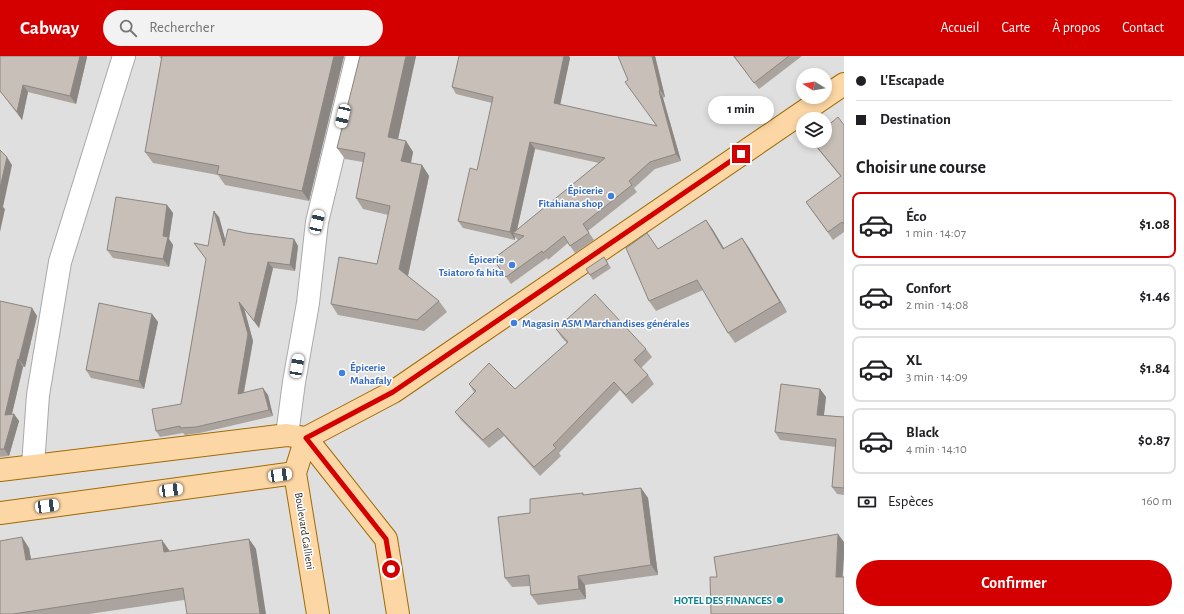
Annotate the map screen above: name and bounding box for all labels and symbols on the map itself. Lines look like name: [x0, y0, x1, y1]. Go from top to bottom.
north arrow: [796, 68, 832, 104]
callout: 1 min: [708, 96, 774, 124]
car: [334, 103, 352, 129]
route end: [732, 145, 750, 163]
place label: Épicerie Fitahiana shop: [538, 184, 603, 209]
marker: Épicerie Fitahiana shop: [606, 191, 616, 201]
car: [308, 209, 326, 235]
place label: Épicerie Tsiatoro fa hita: [439, 253, 505, 278]
marker: Épicerie Tsiatoro fa hita: [507, 260, 517, 270]
marker: Magasin ASM Marchandises générales: [509, 318, 519, 328]
place label: Magasin ASM Marchandises générales: [522, 318, 689, 329]
car: [289, 353, 305, 379]
place label: Épicerie Mahafaly: [350, 361, 392, 386]
marker: Épicerie Mahafaly: [337, 368, 347, 378]
car: [267, 467, 293, 483]
car: [158, 482, 184, 498]
street label: Boulevard Gallieni: [293, 492, 316, 571]
car: [34, 498, 60, 514]
route start: [382, 560, 400, 578]
place label: HOTEL DES FINANCES: [673, 595, 773, 606]
marker: HOTEL DES FINANCES: [775, 595, 785, 605]

